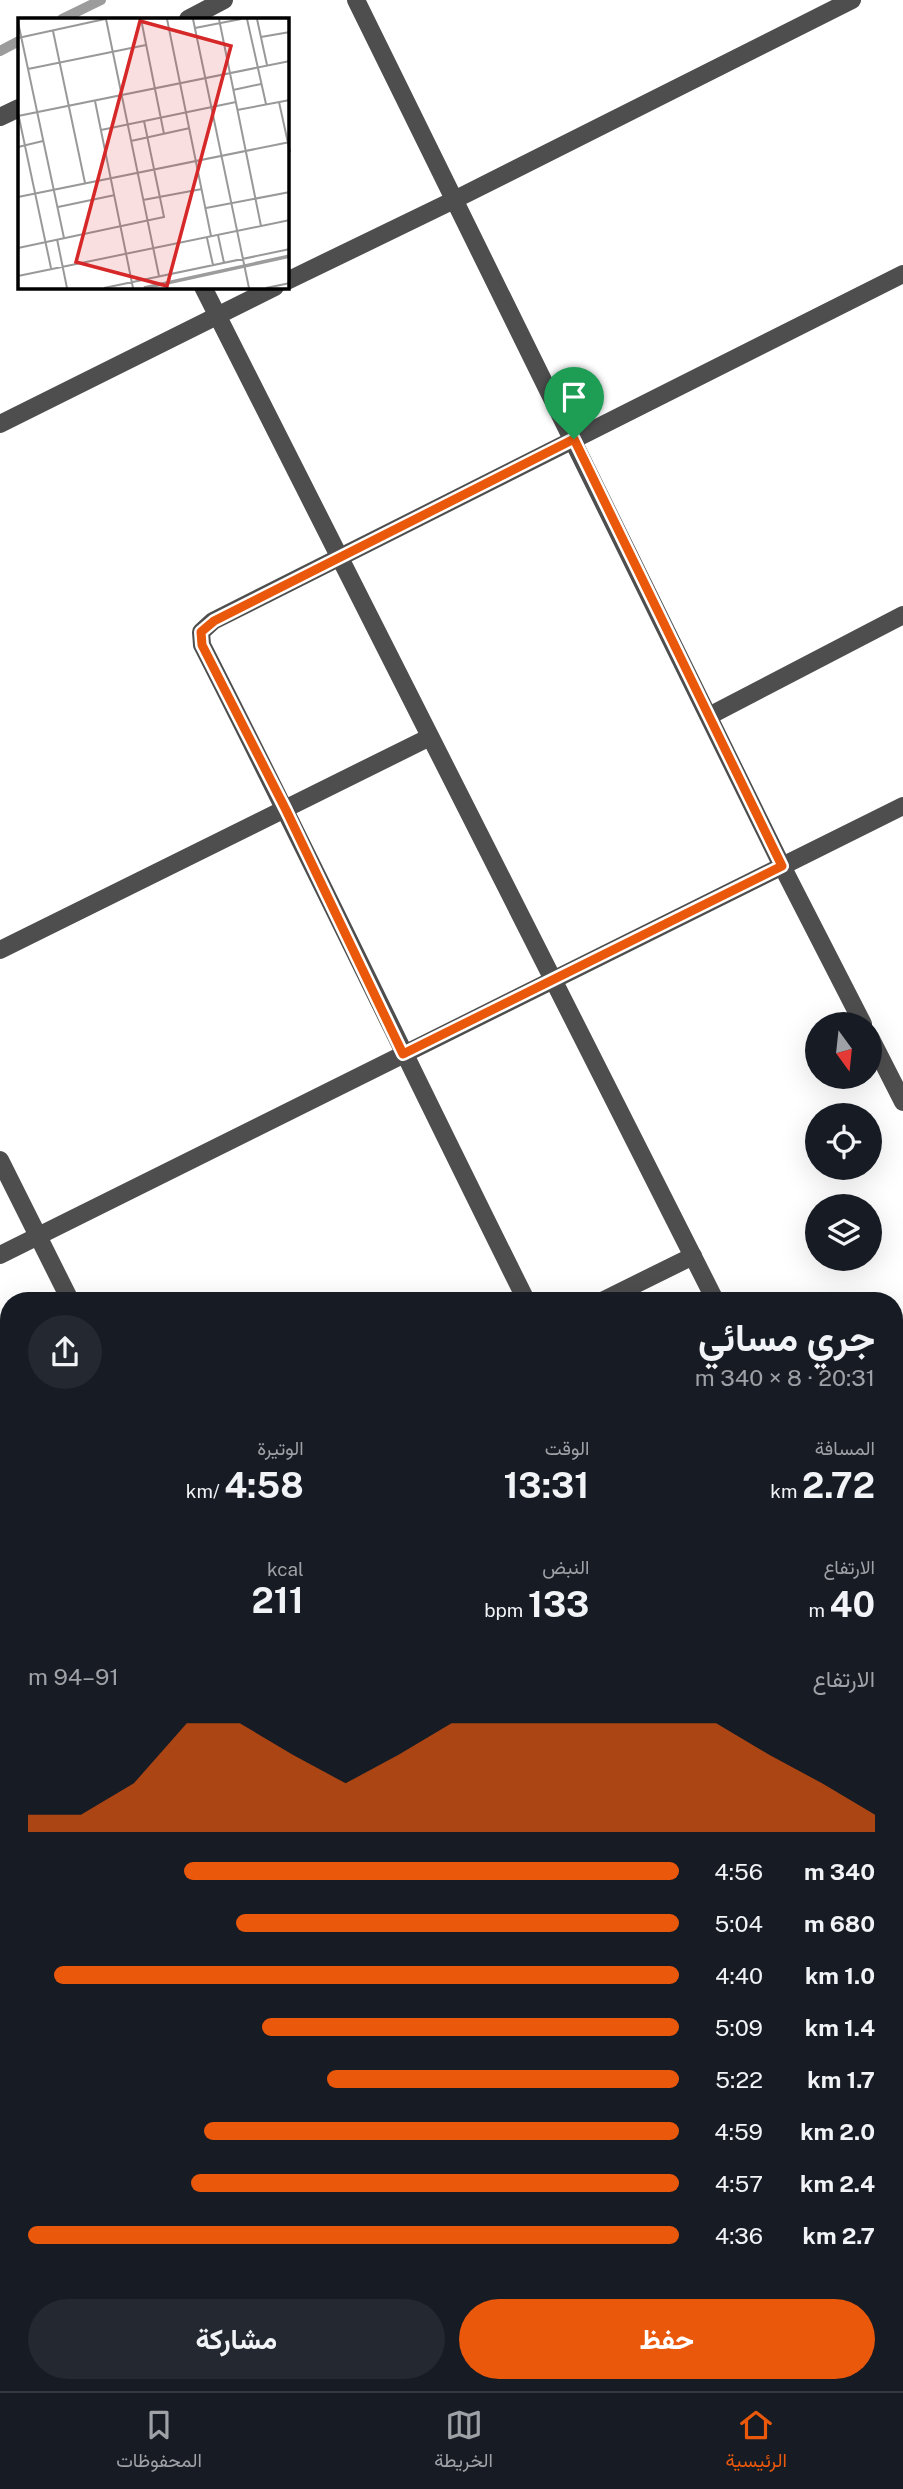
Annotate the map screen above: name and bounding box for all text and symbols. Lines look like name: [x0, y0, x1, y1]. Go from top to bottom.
inset map: [18, 18, 289, 289]
pin: [544, 367, 604, 439]
icon: arrive: [555, 378, 593, 416]
north arrow: [805, 1012, 882, 1088]
map controls: [805, 1012, 882, 1271]
button: locate: [805, 1103, 882, 1180]
button: layers: [805, 1194, 882, 1271]
button: share: [28, 1315, 102, 1389]
text: جري مسائي: [698, 1315, 875, 1360]
text: 20:31 · 8 × 340 m: [695, 1364, 875, 1391]
text: الوتيرة: [257, 1437, 304, 1459]
text: الوقت: [545, 1437, 589, 1459]
text: المسافة: [815, 1437, 875, 1459]
text: 4:58: [224, 1465, 304, 1506]
text: 13:31: [503, 1465, 589, 1506]
text: 2.72: [802, 1465, 875, 1506]
text: /km: [186, 1480, 224, 1502]
text: km: [770, 1480, 802, 1502]
text: النبض: [542, 1556, 589, 1578]
text: الارتفاع: [823, 1556, 875, 1578]
text: kcal: [267, 1558, 304, 1580]
text: 211: [251, 1580, 304, 1621]
text: 133: [528, 1584, 589, 1625]
text: 40: [829, 1584, 875, 1625]
text: bpm: [484, 1599, 528, 1621]
text: m: [808, 1599, 829, 1621]
text: 91–94 m: [28, 1663, 119, 1690]
text: الارتفاع: [813, 1665, 875, 1692]
text: 4:56: [714, 1858, 763, 1885]
text: 340 m: [804, 1858, 875, 1885]
text: 5:04: [715, 1910, 763, 1937]
text: 680 m: [804, 1910, 875, 1937]
text: 4:40: [715, 1962, 763, 1989]
text: 1.0 km: [805, 1962, 875, 1989]
text: 5:09: [715, 2014, 763, 2041]
text: 1.4 km: [805, 2014, 875, 2041]
text: 5:22: [715, 2066, 763, 2093]
text: 1.7 km: [807, 2066, 875, 2093]
text: 4:59: [714, 2118, 763, 2145]
text: 2.0 km: [800, 2118, 875, 2145]
text: 4:57: [715, 2170, 763, 2197]
text: 2.4 km: [800, 2170, 875, 2197]
text: 4:36: [715, 2222, 763, 2249]
text: 2.7 km: [803, 2222, 875, 2249]
button: مشاركة: [28, 2299, 445, 2379]
button: حفظ: [459, 2299, 875, 2379]
tab: المحفوظات: [116, 2406, 202, 2477]
tab: الخريطة: [434, 2406, 493, 2477]
tab: الرئيسية: [725, 2406, 787, 2477]

